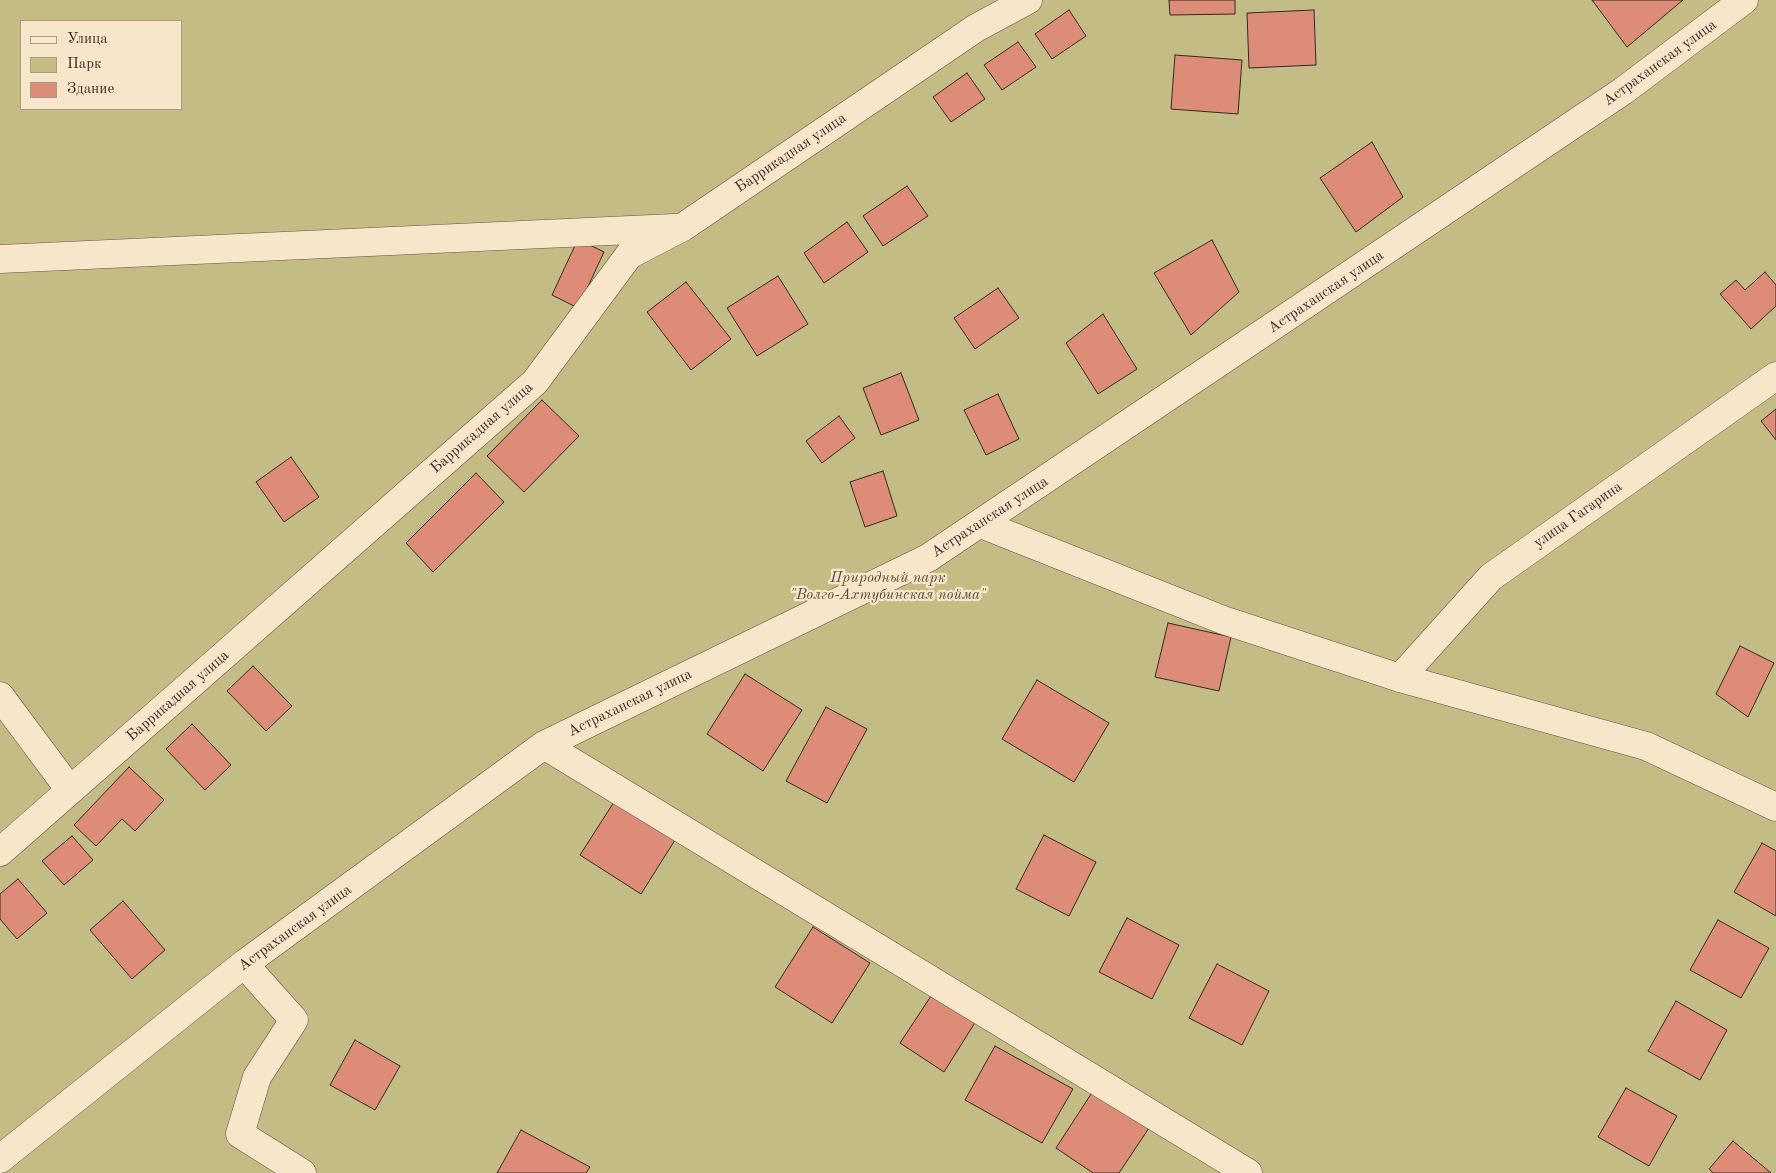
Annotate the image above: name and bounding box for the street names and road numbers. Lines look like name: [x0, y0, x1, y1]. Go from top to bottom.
street label: Астраханская улица: [1600, 16, 1720, 110]
street label: Баррикадная улица: [732, 109, 850, 197]
street label: Астраханская улица: [1265, 247, 1387, 337]
street label: Баррикадная улица: [427, 379, 537, 477]
street label: Астраханская улица: [928, 473, 1052, 561]
street label: улица Гагарина: [1530, 478, 1626, 552]
street label: Баррикадная улица: [123, 647, 233, 745]
street label: Астраханская улица: [565, 665, 695, 741]
street label: Астраханская улица: [235, 881, 355, 975]

